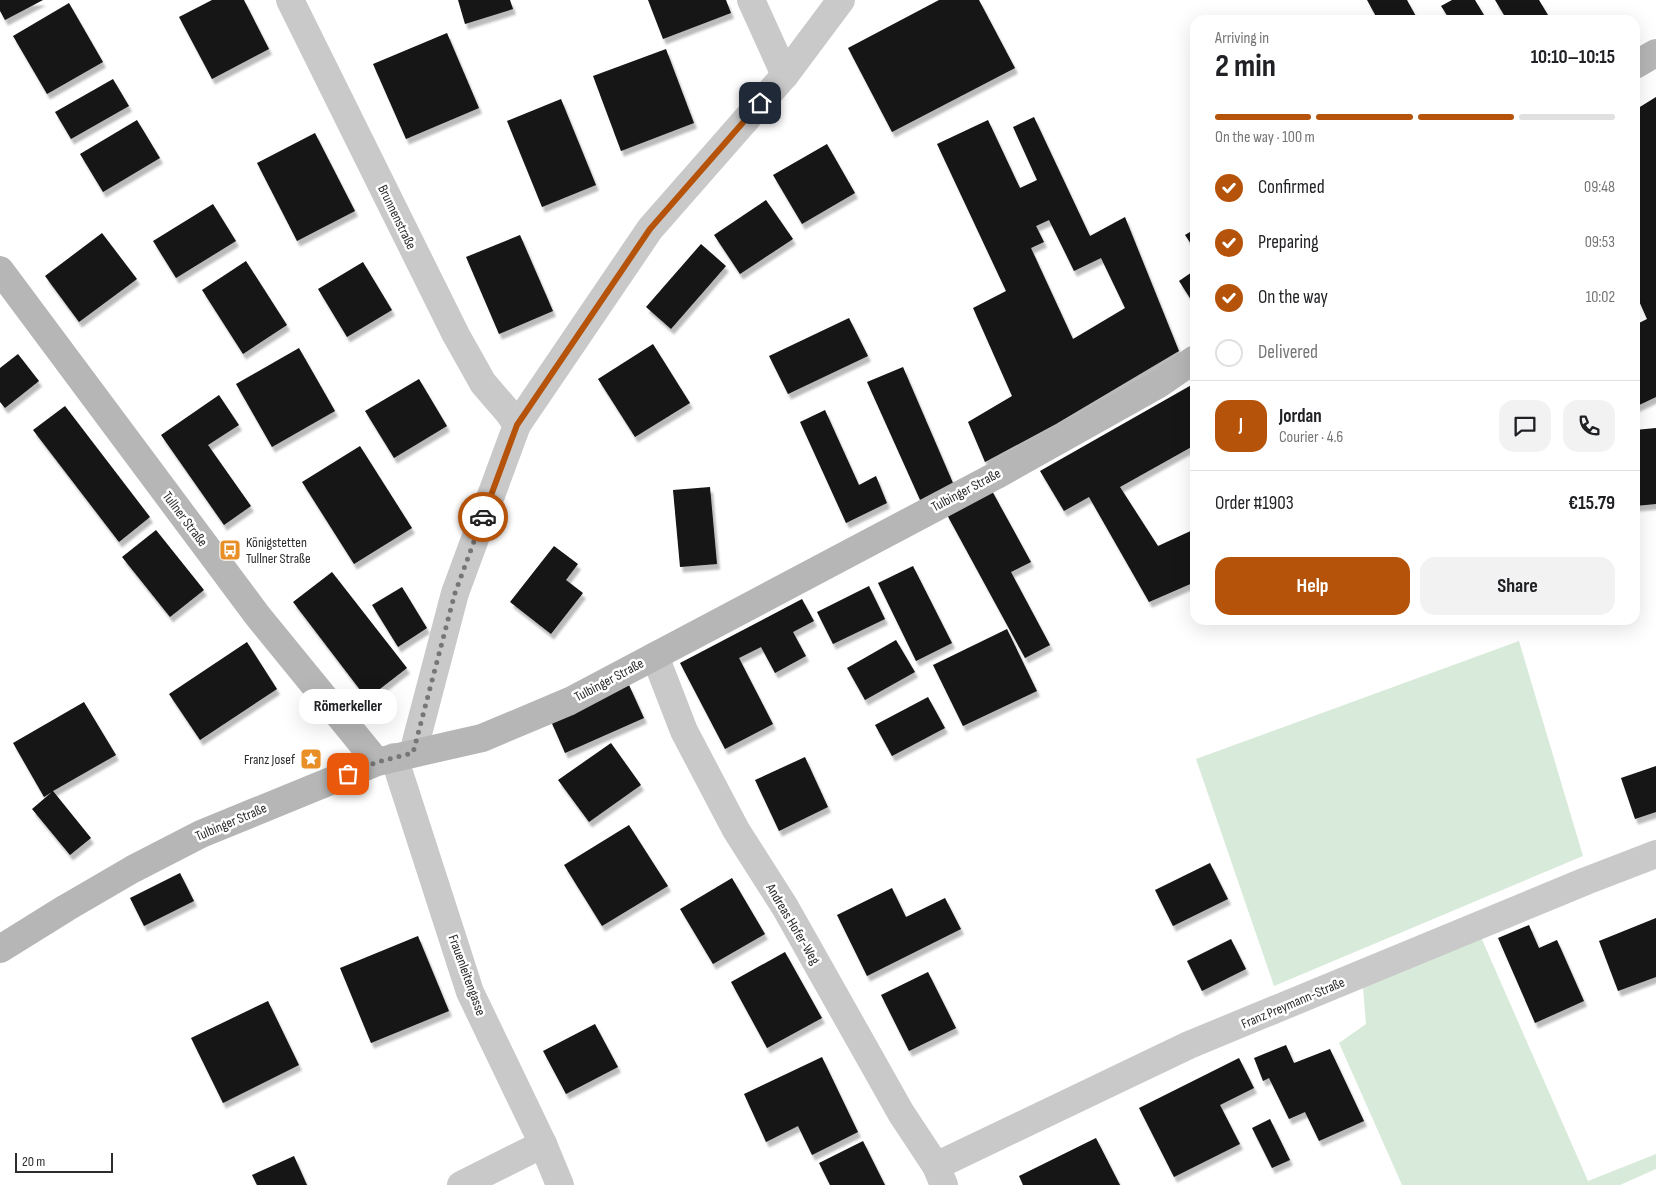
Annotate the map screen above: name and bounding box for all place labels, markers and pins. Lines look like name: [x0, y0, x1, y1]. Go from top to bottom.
pin: [739, 82, 781, 124]
place label: Königstetten Tullner Straße: [246, 534, 311, 567]
bus stop icon: Königstetten Tullner Straße: [218, 538, 242, 562]
callout: Römerkeller: [299, 689, 397, 724]
place icon: Franz Josef: [299, 747, 323, 771]
place label: Franz Josef: [244, 751, 296, 768]
pin: [327, 753, 369, 795]

